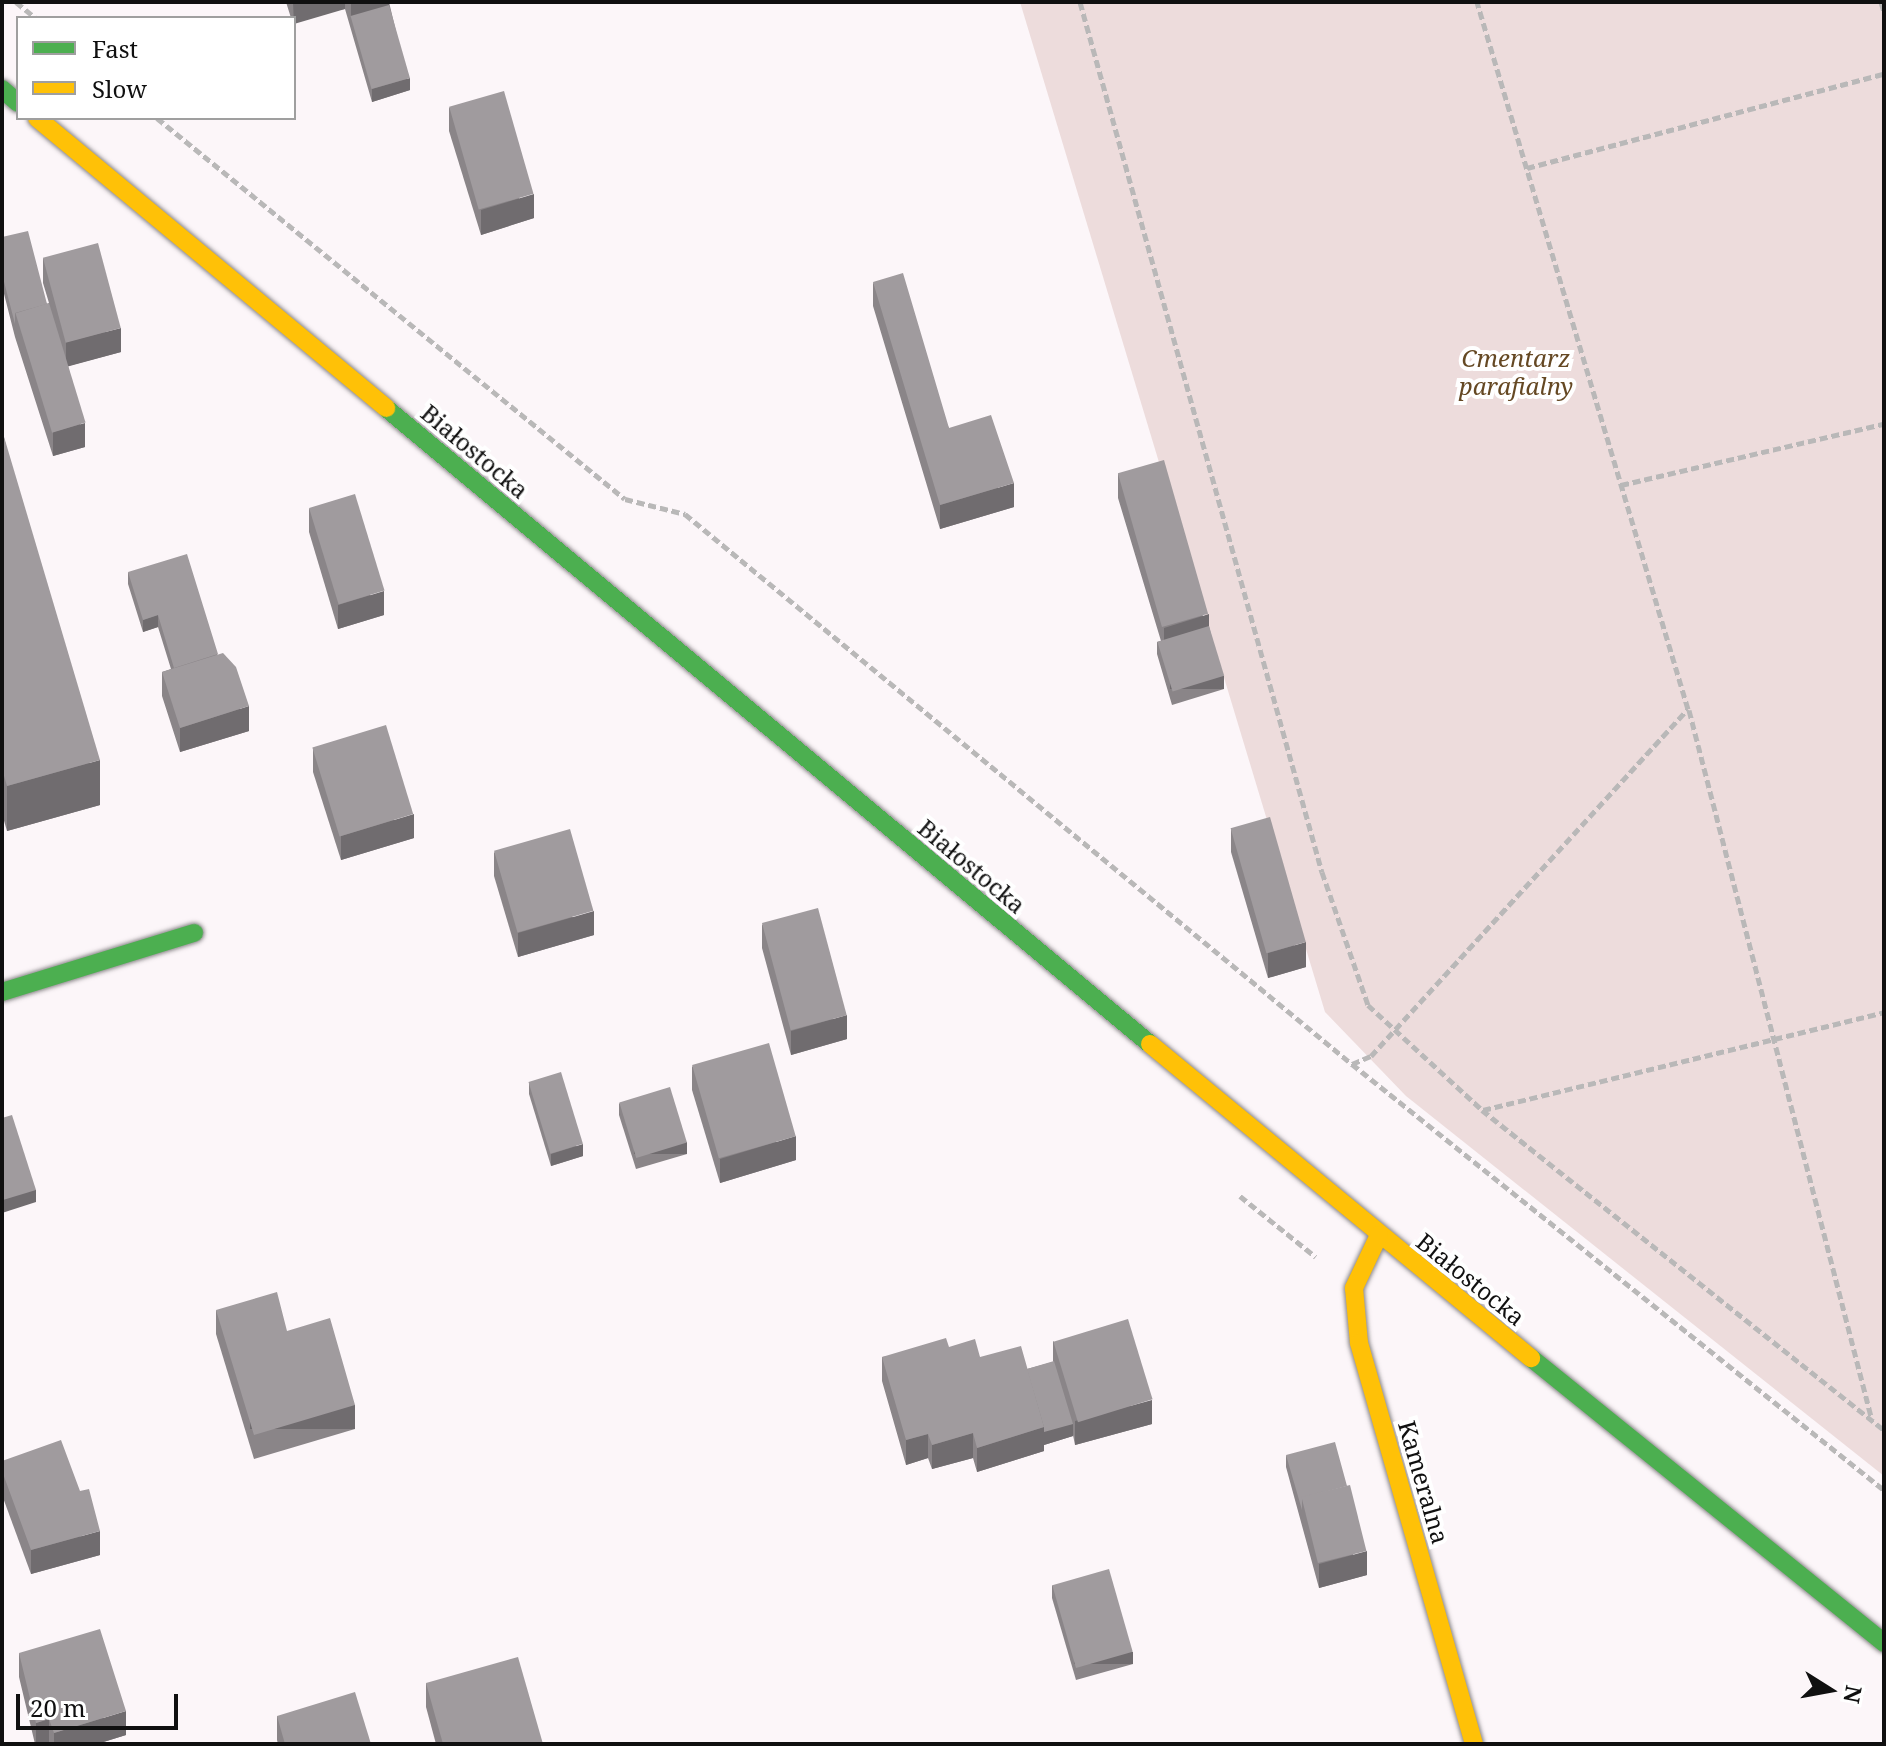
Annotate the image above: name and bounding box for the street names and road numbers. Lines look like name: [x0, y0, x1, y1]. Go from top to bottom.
street label: Białostocka: [416, 398, 534, 504]
street label: Białostocka: [913, 813, 1031, 919]
street label: Białostocka: [1411, 1227, 1531, 1331]
street label: Kameralna: [1393, 1417, 1455, 1547]

